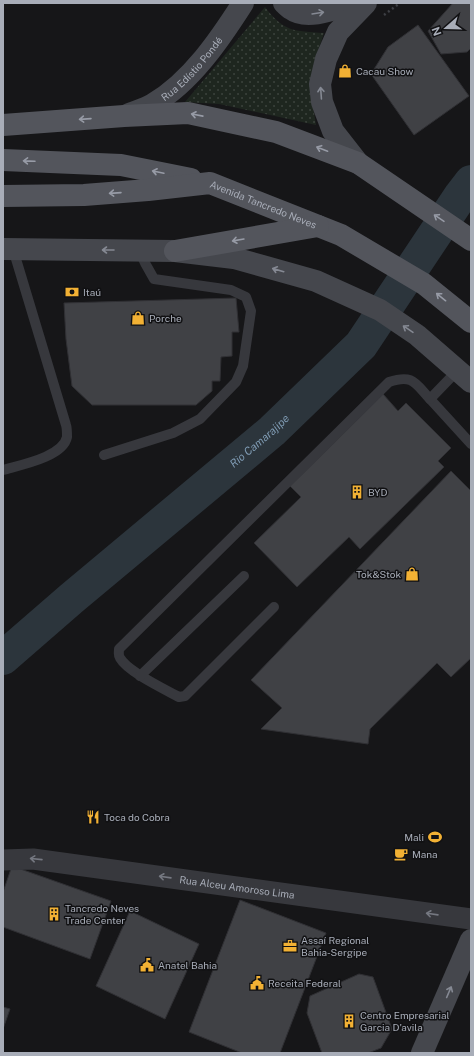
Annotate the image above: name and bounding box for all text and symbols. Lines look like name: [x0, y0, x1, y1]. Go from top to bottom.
north arrow: [426, 8, 466, 48]
one-way arrow: [311, 9, 324, 17]
text: N: [429, 25, 444, 38]
street label: Rua Edístio Pondé: [159, 34, 225, 103]
shop icon: Cacau Show: [337, 63, 353, 79]
place label: Cacau Show: [356, 65, 414, 77]
one-way arrow: [317, 87, 324, 100]
one-way arrow: [190, 111, 203, 119]
one-way arrow: [79, 116, 92, 123]
one-way arrow: [316, 145, 328, 153]
one-way arrow: [23, 157, 36, 164]
one-way arrow: [152, 168, 165, 176]
street label: Avenida Tancredo Neves: [208, 178, 318, 231]
one-way arrow: [109, 189, 122, 196]
one-way arrow: [434, 214, 445, 222]
one-way arrow: [232, 236, 245, 244]
one-way arrow: [102, 246, 115, 254]
one-way arrow: [272, 266, 285, 273]
bank icon: Itaú: [64, 284, 80, 300]
place label: Itaú: [83, 286, 101, 298]
one-way arrow: [435, 293, 446, 302]
shop icon: Porche: [130, 310, 146, 326]
place label: Porche: [149, 312, 182, 324]
one-way arrow: [403, 325, 414, 333]
water label: Rio Camarajipe: [227, 412, 291, 470]
building icon: BYD: [349, 484, 365, 500]
place label: BYD: [368, 486, 387, 498]
shop icon: Tok&Stok: [404, 566, 420, 582]
place label: Tok&Stok: [356, 568, 401, 580]
restaurant icon: Toca do Cobra: [85, 809, 101, 825]
place label: Toca do Cobra: [104, 811, 170, 823]
sports icon: Mali: [427, 829, 443, 845]
place label: Mali: [404, 831, 424, 843]
cafe icon: Mana: [393, 846, 409, 862]
place label: Mana: [412, 848, 438, 860]
one-way arrow: [30, 856, 43, 863]
one-way arrow: [159, 873, 172, 881]
street label: Rua Alceu Amoroso Lima: [179, 873, 295, 901]
place label: Tancredo Neves Trade Center: [65, 902, 139, 926]
building icon: Tancredo Neves Trade Center: [46, 906, 62, 922]
one-way arrow: [426, 910, 439, 918]
place label: Assaí Regional Bahia-Sergipe: [301, 934, 369, 958]
office icon: Assaí Regional Bahia-Sergipe: [282, 938, 298, 954]
public building icon: Anatel Bahia: [139, 957, 155, 973]
place label: Anatel Bahia: [158, 959, 217, 971]
public building icon: Receita Federal: [249, 975, 265, 991]
place label: Receita Federal: [268, 977, 341, 989]
one-way arrow: [445, 986, 453, 998]
place label: Centro Empresarial Garcia D'avila: [360, 1009, 450, 1033]
building icon: Centro Empresarial Garcia D'avila: [341, 1013, 357, 1029]

